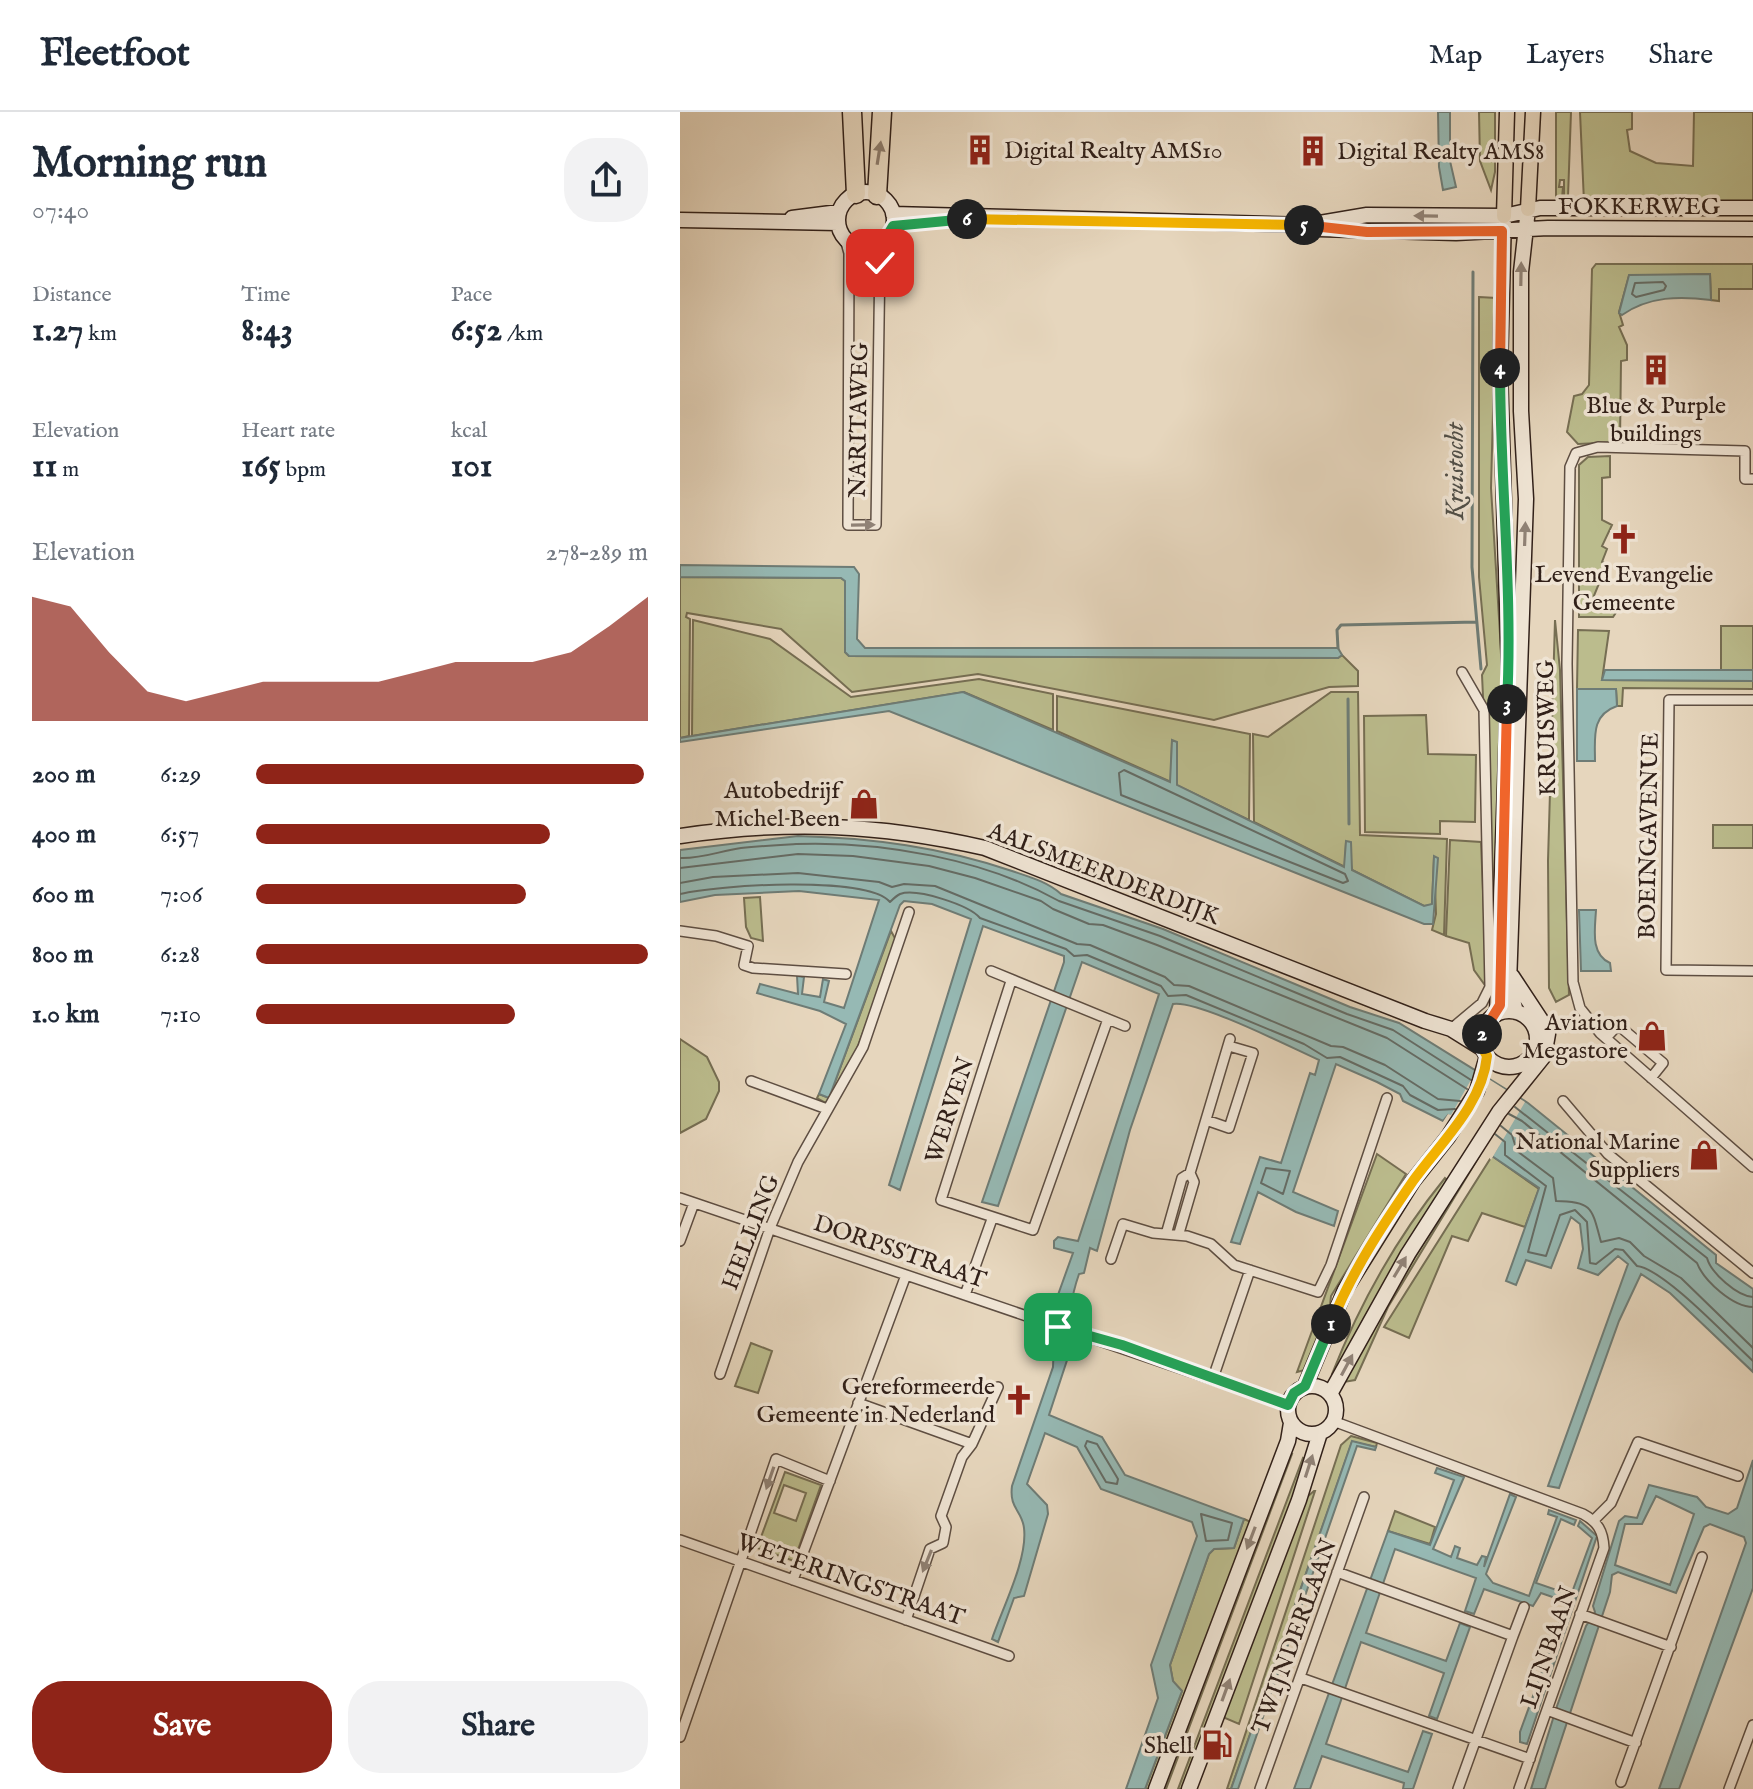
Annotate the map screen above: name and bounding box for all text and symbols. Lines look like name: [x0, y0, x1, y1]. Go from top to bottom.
text: Fleetfoot: [40, 31, 190, 79]
text: Map: [1429, 38, 1482, 73]
text: Layers: [1526, 38, 1605, 73]
text: Share: [1649, 38, 1713, 73]
building icon: Digital Realty AMS10: [963, 133, 997, 167]
building icon: Digital Realty AMS8: [1296, 134, 1330, 168]
text: Morning run: [32, 136, 267, 192]
place label: Digital Realty AMS10: [1004, 136, 1223, 167]
place label: Digital Realty AMS8: [1337, 137, 1544, 168]
button: share: [564, 138, 648, 222]
one-way arrow: [873, 140, 886, 165]
street label: FOKKERWEG: [1558, 192, 1720, 223]
text: 07:40: [32, 194, 89, 227]
pin: 6: [947, 199, 987, 239]
text: 6: [962, 205, 972, 233]
pin: 5: [1284, 205, 1324, 245]
one-way arrow: [1413, 209, 1438, 222]
text: 5: [1300, 211, 1308, 239]
pin: [846, 229, 914, 297]
icon: check: [858, 241, 902, 285]
one-way arrow: [1515, 261, 1527, 286]
text: Distance: [32, 281, 112, 309]
text: Time: [241, 281, 290, 309]
text: Pace: [451, 281, 492, 309]
text: 1.27: [32, 309, 83, 352]
text: 8:43: [241, 309, 293, 352]
text: 6:52: [451, 309, 502, 352]
text: km: [83, 320, 117, 348]
text: /km: [502, 320, 543, 348]
street label: NARITAWEG: [843, 342, 876, 498]
pin: 4: [1480, 348, 1520, 388]
building icon: Blue & Purple buildings: [1639, 353, 1673, 387]
text: 4: [1495, 354, 1505, 382]
place label: Blue & Purple buildings: [1586, 391, 1726, 450]
text: Elevation: [32, 417, 119, 445]
text: Heart rate: [241, 417, 335, 445]
text: kcal: [451, 417, 487, 445]
water label: Kruistocht: [1439, 421, 1472, 521]
text: 11: [32, 445, 57, 488]
text: 165: [241, 445, 281, 488]
text: 101: [451, 445, 492, 488]
text: m: [57, 456, 79, 484]
text: bpm: [281, 456, 326, 484]
one-way arrow: [850, 518, 876, 531]
one-way arrow: [1518, 521, 1531, 546]
church icon: Levend Evangelie Gemeente: [1607, 522, 1641, 556]
text: Elevation: [32, 536, 135, 569]
text: 278–289 m: [546, 536, 648, 569]
place label: Levend Evangelie Gemeente: [1535, 560, 1713, 619]
street label: KRUISWEG: [1531, 660, 1564, 796]
pin: 3: [1487, 684, 1527, 724]
text: 3: [1503, 690, 1511, 718]
street label: BOEINGAVENUE: [1632, 732, 1667, 940]
text: 200 m: [32, 758, 96, 791]
text: 6:29: [160, 758, 201, 791]
place label: Autobedrijf Michel Been: [715, 776, 844, 835]
shop icon: Autobedrijf Michel Been: [847, 787, 881, 821]
street label: AALSMEERDERDIJK: [982, 815, 1224, 933]
text: 400 m: [32, 818, 96, 851]
text: 6:57: [160, 818, 199, 851]
text: 600 m: [32, 878, 94, 911]
text: 7:06: [160, 878, 203, 911]
text: 800 m: [32, 938, 94, 971]
text: 6:28: [160, 938, 200, 971]
text: 1.0 km: [32, 998, 100, 1031]
text: 7:10: [160, 998, 201, 1031]
place label: Aviation Megastore: [1522, 1008, 1628, 1067]
pin: 2: [1462, 1014, 1502, 1054]
shop icon: Aviation Megastore: [1635, 1019, 1669, 1053]
text: 2: [1477, 1020, 1487, 1048]
street label: WERVEN: [919, 1053, 982, 1168]
place label: National Marine Suppliers: [1515, 1127, 1680, 1186]
shop icon: National Marine Suppliers: [1687, 1138, 1721, 1172]
street label: HELLING: [715, 1170, 788, 1295]
street label: DORPSSTRAAT: [809, 1208, 990, 1297]
one-way arrow: [1393, 1256, 1407, 1278]
pin: [1024, 1293, 1092, 1361]
pin: 1: [1311, 1304, 1351, 1344]
icon: arrive: [1036, 1305, 1080, 1349]
text: 1: [1327, 1310, 1335, 1338]
one-way arrow: [1339, 1354, 1353, 1376]
place label: Gereformeerde Gemeente in Nederland: [756, 1372, 995, 1431]
church icon: Gereformeerde Gemeente in Nederland: [1002, 1383, 1036, 1417]
one-way arrow: [1303, 1454, 1315, 1478]
one-way arrow: [763, 1466, 775, 1490]
one-way arrow: [1244, 1526, 1257, 1550]
street label: WETERINGSTRAAT: [733, 1527, 969, 1634]
street label: TWIJNDERLAAN: [1246, 1534, 1345, 1738]
one-way arrow: [920, 1549, 933, 1573]
street label: LIJNBAAN: [1514, 1582, 1585, 1713]
one-way arrow: [1220, 1678, 1233, 1702]
button: Save: [32, 1681, 332, 1773]
button: Share: [348, 1681, 648, 1773]
fuel station icon: Shell: [1200, 1728, 1234, 1762]
place label: Shell: [1144, 1731, 1193, 1762]

